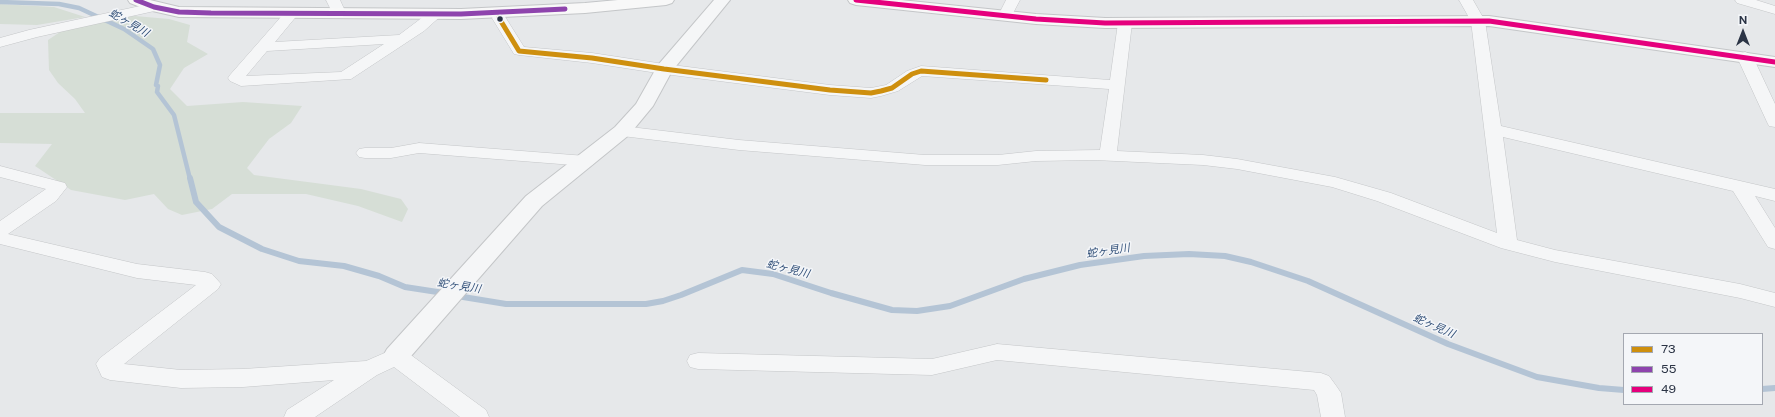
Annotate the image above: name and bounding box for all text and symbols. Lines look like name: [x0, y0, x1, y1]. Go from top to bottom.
water label: 蛇ヶ見川: [107, 6, 151, 40]
north arrow: [1723, 12, 1763, 52]
unlabelled marker: [495, 14, 505, 24]
text: N: [1739, 14, 1747, 26]
water label: 蛇ヶ見川: [1085, 241, 1131, 261]
water label: 蛇ヶ見川: [765, 257, 811, 281]
water label: 蛇ヶ見川: [436, 276, 482, 296]
water label: 蛇ヶ見川: [1411, 311, 1457, 341]
legend: [1623, 333, 1763, 405]
text: 73: [1661, 342, 1676, 356]
text: 55: [1661, 362, 1676, 376]
text: 49: [1661, 382, 1676, 396]

